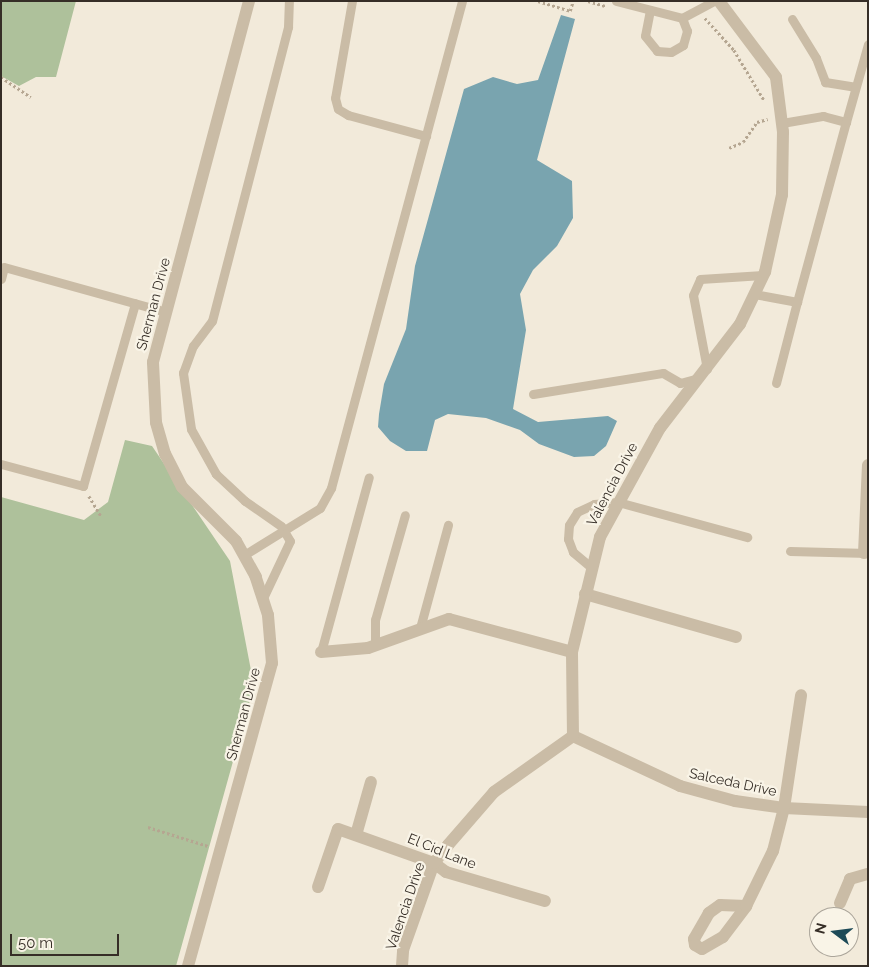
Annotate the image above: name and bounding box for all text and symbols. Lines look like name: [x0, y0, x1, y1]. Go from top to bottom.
street label: Sherman Drive: [133, 256, 173, 352]
street label: Valencia Drive: [583, 439, 641, 529]
street label: Sherman Drive: [223, 666, 263, 762]
street label: Salceda Drive: [688, 765, 778, 799]
street label: El Cid Lane: [405, 830, 479, 872]
street label: Valencia Drive: [382, 860, 428, 952]
north arrow: [809, 907, 859, 957]
text: N: [811, 921, 830, 936]
scale bar: [12, 924, 121, 956]
text: 50 m: [18, 934, 53, 952]

